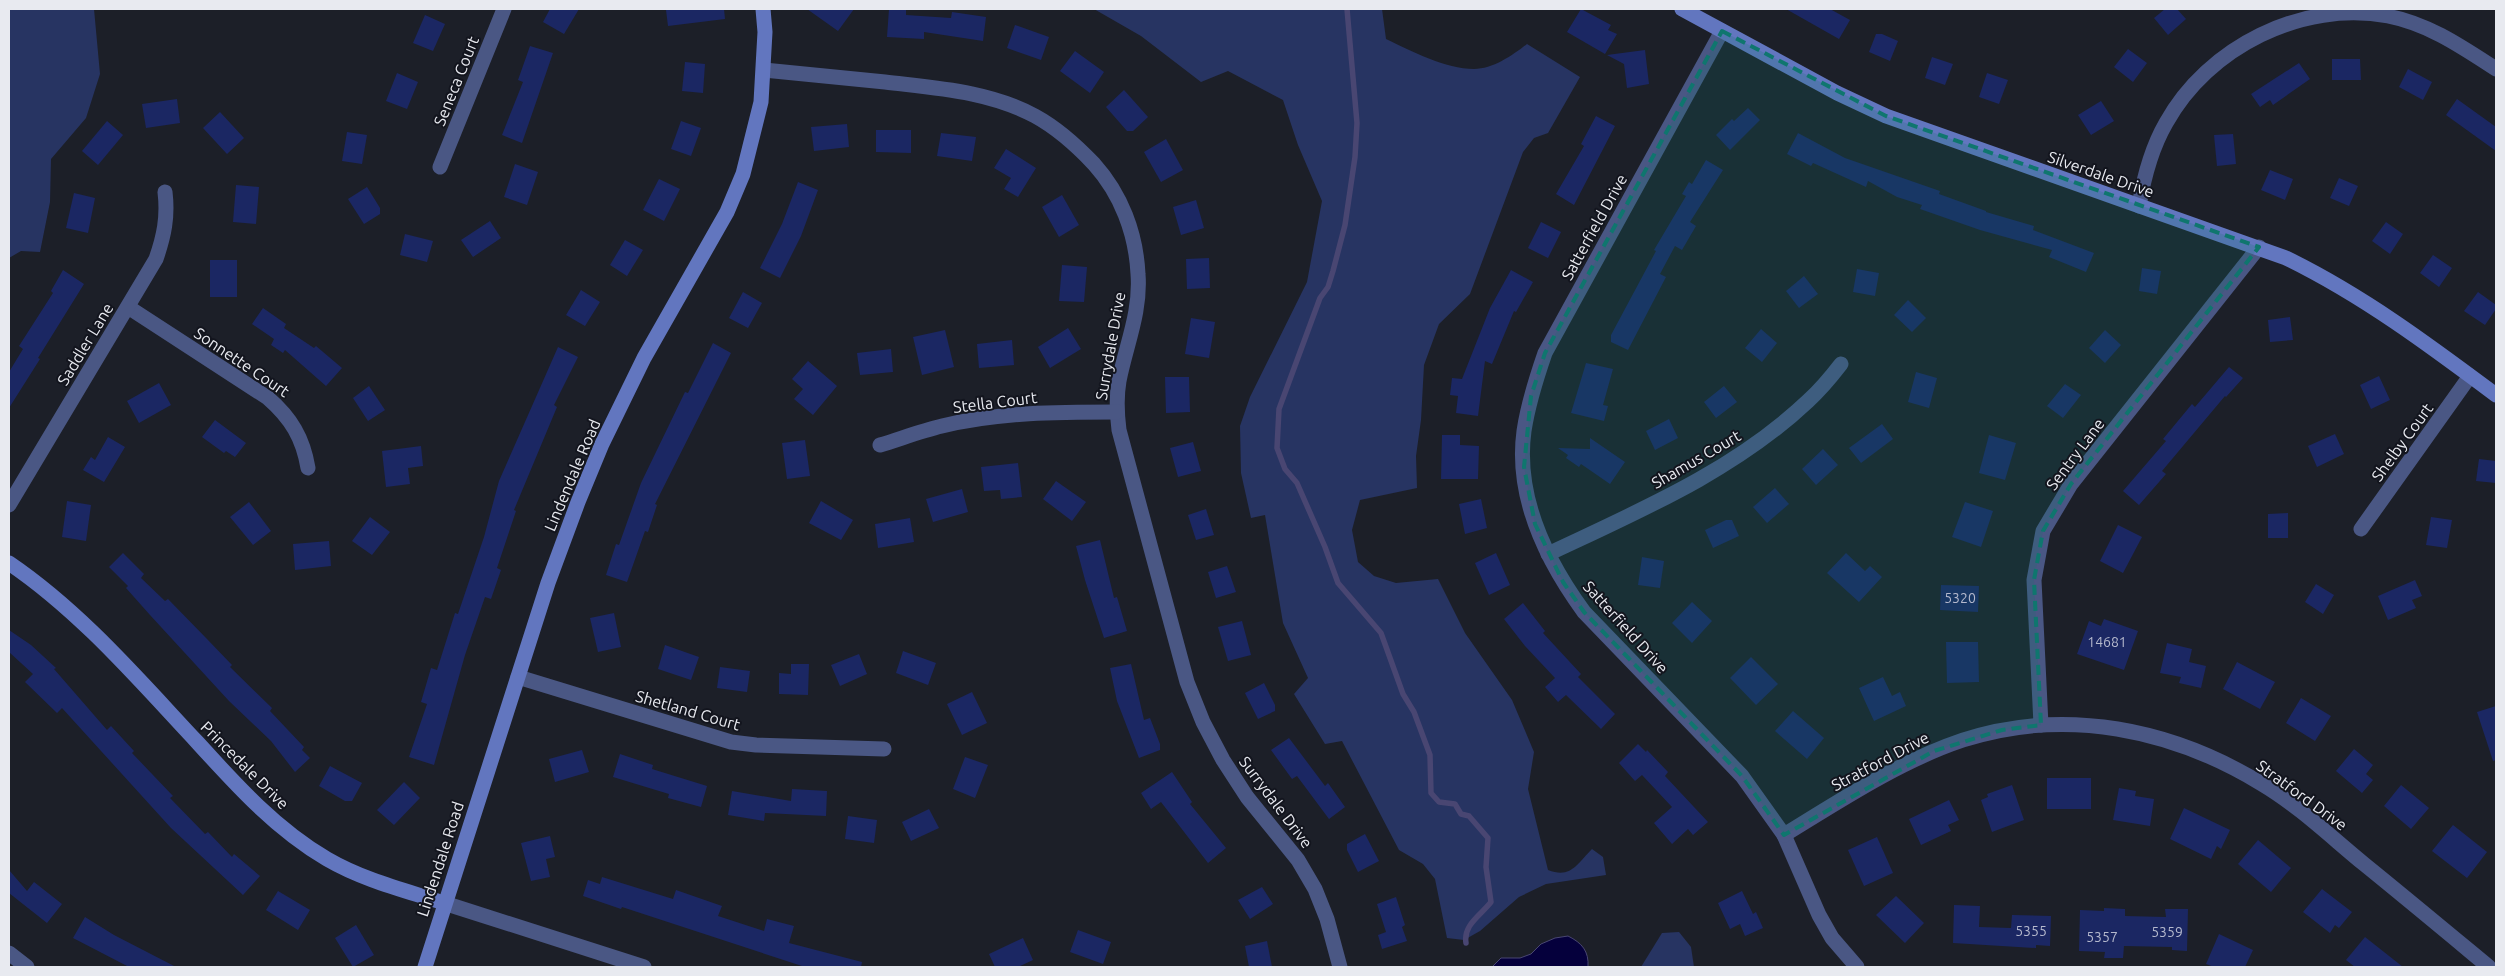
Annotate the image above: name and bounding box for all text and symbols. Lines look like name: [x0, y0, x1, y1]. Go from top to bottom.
street label: Seneca Court: [430, 33, 482, 128]
street label: Silverdale Drive: [2045, 147, 2157, 201]
street label: Satterfield Drive: [1558, 171, 1630, 283]
street label: Surrydale Drive: [1092, 290, 1128, 402]
street label: Saddler Lane: [53, 300, 117, 388]
street label: Sonnette Court: [191, 324, 293, 401]
street label: Stella Court: [952, 388, 1039, 416]
street label: Shelby Court: [2368, 399, 2437, 484]
street label: Sentry Lane: [2042, 415, 2108, 493]
street label: Lindendale Road: [540, 416, 604, 534]
street label: Shamus Court: [1648, 426, 1744, 492]
street label: Satterfield Drive: [1580, 577, 1672, 677]
house number: 5320: [1944, 590, 1976, 606]
house number: 14681: [2087, 634, 2127, 650]
street label: Shetland Court: [634, 686, 743, 734]
street label: Princedale Drive: [197, 717, 293, 813]
street label: Stratford Drive: [1828, 728, 1932, 794]
street label: Surrydale Drive: [1236, 753, 1316, 851]
street label: Stratford Drive: [2253, 756, 2351, 834]
street label: Lindendale Road: [413, 799, 467, 919]
house number: 5355: [2015, 923, 2047, 939]
house number: 5359: [2151, 924, 2183, 940]
house number: 5357: [2086, 929, 2118, 945]

